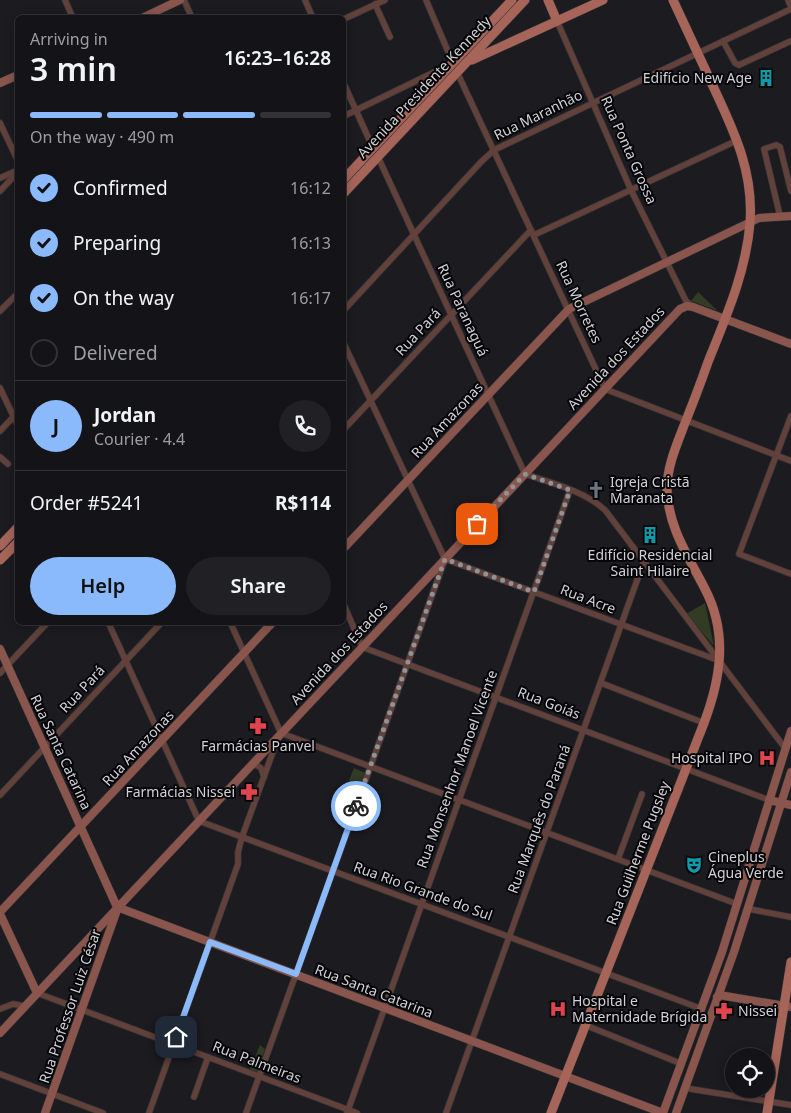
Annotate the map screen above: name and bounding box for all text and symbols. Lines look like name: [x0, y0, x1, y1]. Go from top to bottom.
street label: Avenida Presidente Kennedy: [353, 11, 495, 162]
text: Arriving in: [30, 28, 108, 50]
text: 16:23–16:28: [224, 45, 331, 71]
text: 3 min: [30, 47, 117, 90]
place label: Edifício New Age: [643, 68, 752, 87]
building icon: Edifício New Age: [756, 68, 776, 88]
street label: Rua Maranhão: [490, 85, 585, 144]
street label: Rua Ponta Grossa: [597, 93, 662, 207]
text: On the way · 490 m: [30, 126, 174, 148]
icon: check: [30, 174, 58, 202]
text: Confirmed: [73, 175, 168, 201]
text: 16:12: [290, 177, 331, 199]
icon: check: [30, 229, 58, 257]
text: Preparing: [73, 230, 161, 256]
text: 16:13: [290, 232, 331, 254]
street label: Rua Morretes: [552, 258, 607, 346]
street label: Rua Paranaguá: [434, 260, 493, 359]
icon: check: [30, 284, 58, 312]
text: On the way: [73, 285, 174, 311]
text: 16:17: [290, 287, 331, 309]
street label: Avenida dos Estados: [563, 302, 669, 413]
street label: Rua Pará: [391, 304, 445, 360]
text: Delivered: [73, 340, 158, 366]
street label: Rua Amazonas: [407, 377, 487, 462]
button: phone: [279, 400, 331, 452]
text: Jordan: [94, 402, 156, 428]
text: J: [53, 413, 59, 439]
text: Courier · 4.4: [94, 428, 185, 450]
place label: Igreja Cristã Maranata: [610, 472, 690, 507]
church icon: Igreja Cristã Maranata: [586, 480, 606, 500]
text: Order #5241: [30, 490, 143, 516]
text: R$114: [275, 490, 331, 516]
pin: [456, 503, 498, 545]
icon: bag: [463, 510, 491, 538]
building icon: Edifício Residencial Saint Hilaire: [640, 525, 660, 545]
place label: Edifício Residencial Saint Hilaire: [588, 545, 712, 580]
button: Help: [30, 557, 176, 615]
button: Share: [186, 557, 331, 615]
street label: Rua Acre: [558, 579, 619, 618]
street label: Avenida dos Estados: [286, 597, 392, 708]
street label: Rua Pará: [55, 661, 109, 717]
street label: Rua Monsenhor Manoel Vicente: [412, 667, 501, 871]
street label: Rua Goiás: [515, 682, 584, 723]
street label: Rua Santa Catarina: [26, 691, 96, 812]
street label: Rua Amazonas: [98, 705, 178, 790]
pharmacy icon: Farmácias Panvel: [248, 716, 268, 736]
place label: Farmácias Panvel: [201, 736, 315, 755]
street label: Rua Marquês do Paraná: [503, 742, 574, 896]
place label: Hospital IPO: [671, 748, 753, 767]
hospital icon: Hospital IPO: [757, 748, 777, 768]
street label: Rua Guilherme Pugsley: [601, 777, 674, 927]
courier: [331, 781, 381, 831]
place label: Farmácias Nissei: [125, 782, 235, 801]
pharmacy icon: Farmácias Nissei: [239, 782, 259, 802]
icon: bike: [342, 792, 370, 820]
place label: Cineplus Água Verde: [708, 847, 784, 882]
theatre icon: Cineplus Água Verde: [684, 855, 704, 875]
street label: Rua Rio Grande do Sul: [351, 857, 495, 924]
street label: Rua Professor Luiz César: [34, 926, 105, 1086]
street label: Rua Santa Catarina: [312, 959, 436, 1022]
place label: Hospital e Maternidade Brígida: [572, 991, 707, 1026]
hospital icon: Hospital e Maternidade Brígida: [548, 999, 568, 1019]
pharmacy icon: Nissei: [714, 1001, 734, 1021]
place label: Nissei: [738, 1001, 777, 1020]
pin: [155, 1016, 197, 1058]
icon: home: [162, 1023, 190, 1051]
street label: Rua Palmeiras: [210, 1036, 304, 1087]
map controls: [725, 1048, 775, 1098]
button: locate: [725, 1048, 775, 1098]

